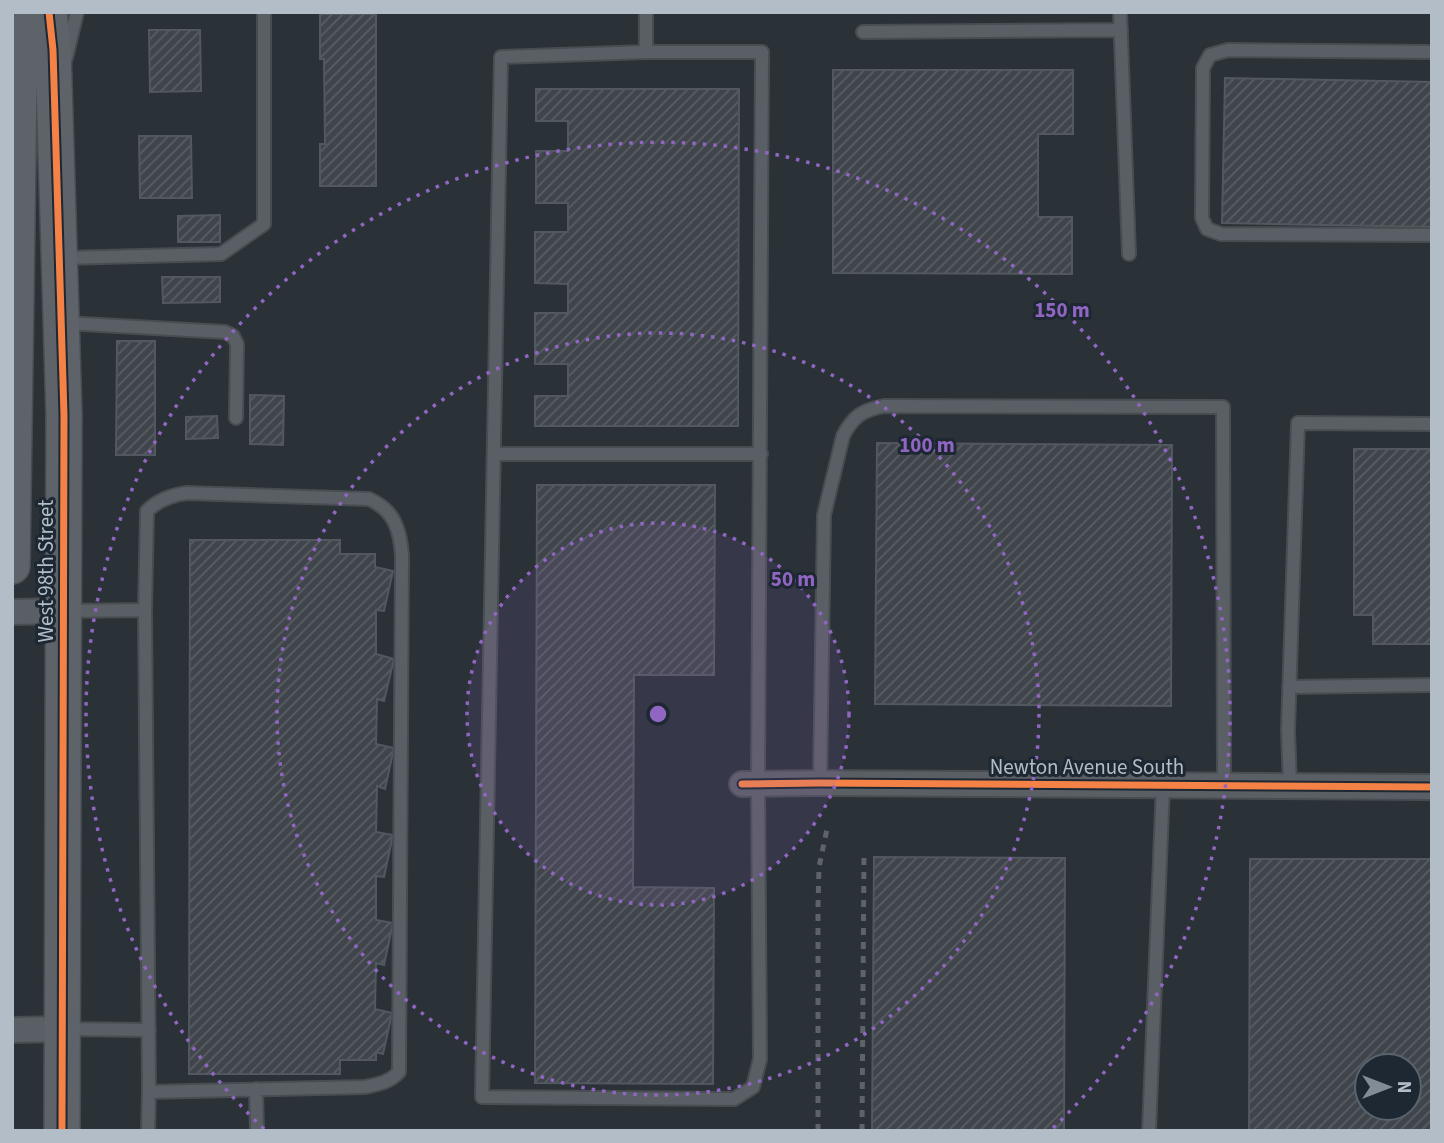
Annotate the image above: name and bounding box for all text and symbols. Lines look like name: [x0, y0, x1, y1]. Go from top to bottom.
text: 150 m: [1034, 295, 1090, 325]
text: 100 m: [899, 430, 955, 460]
street label: West 98th Street: [31, 500, 61, 642]
text: 50 m: [771, 564, 815, 594]
centre of rings: [646, 702, 670, 726]
street label: Newton Avenue South: [990, 752, 1184, 782]
north arrow: [1353, 1052, 1423, 1122]
text: N: [1390, 1081, 1417, 1093]

